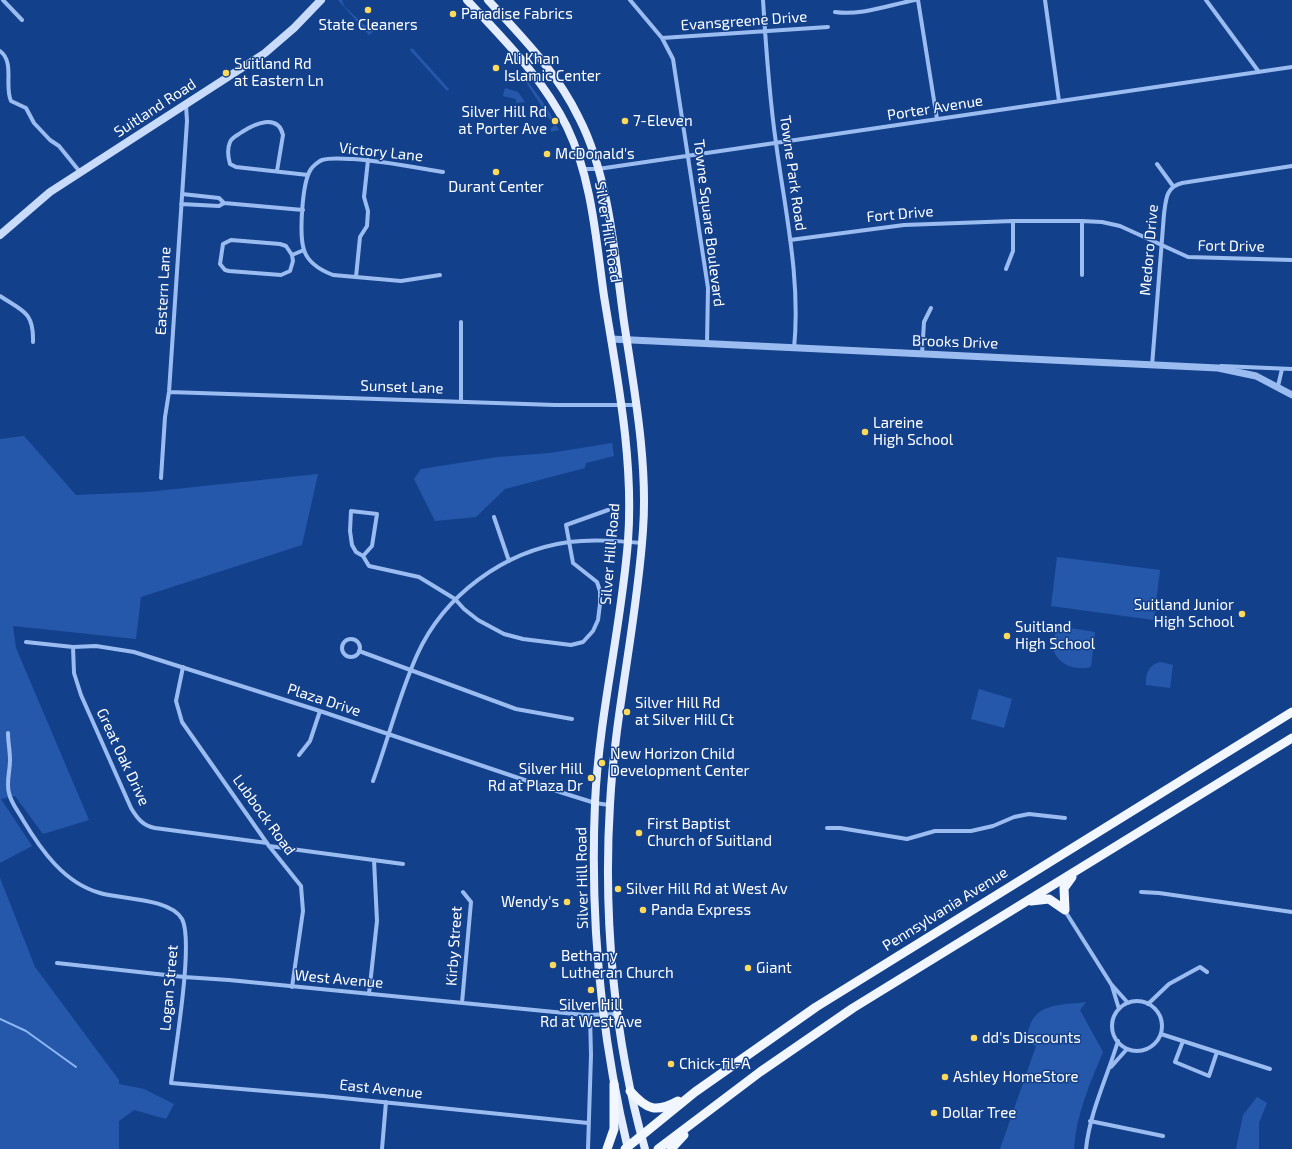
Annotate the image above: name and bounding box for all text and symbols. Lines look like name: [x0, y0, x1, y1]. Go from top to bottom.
marker: State Cleaners: [363, 5, 373, 15]
place label: Paradise Fabrics: [461, 5, 573, 23]
street label: Evansgreene Drive: [680, 8, 808, 34]
marker: Paradise Fabrics: [448, 9, 458, 19]
place label: State Cleaners: [318, 16, 418, 34]
place label: Ali Khan Islamic Center: [504, 50, 601, 85]
place label: Suitland Rd at Eastern Ln: [234, 55, 324, 90]
marker: Ali Khan Islamic Center: [491, 63, 501, 73]
marker: Suitland Rd at Eastern Ln: [221, 68, 231, 78]
street label: Suitland Road: [111, 75, 199, 141]
street label: Porter Avenue: [886, 92, 984, 124]
place label: Silver Hill Rd at Porter Ave: [458, 103, 547, 138]
place label: 7-Eleven: [633, 112, 693, 130]
street label: Towne Park Road: [776, 114, 810, 232]
marker: Silver Hill Rd at Porter Ave: [550, 116, 560, 126]
marker: 7-Eleven: [620, 116, 630, 126]
street label: Towne Square Boulevard: [690, 138, 728, 308]
street label: Victory Lane: [338, 139, 424, 165]
place label: McDonald's: [555, 145, 635, 163]
marker: McDonald's: [542, 149, 552, 159]
marker: Durant Center: [491, 167, 501, 177]
place label: Durant Center: [448, 178, 544, 196]
street label: Silver Hill Road: [591, 180, 625, 284]
street label: Fort Drive: [866, 202, 934, 226]
street label: Medoro Drive: [1136, 204, 1162, 296]
street label: Fort Drive: [1197, 236, 1265, 256]
street label: Eastern Lane: [152, 246, 174, 336]
street label: Brooks Drive: [912, 331, 998, 353]
street label: Sunset Lane: [360, 377, 444, 397]
place label: Lareine High School: [873, 414, 953, 449]
marker: Lareine High School: [860, 427, 870, 437]
street label: Silver Hill Road: [597, 502, 623, 606]
place label: Suitland Junior High School: [1134, 596, 1234, 631]
marker: Suitland Junior High School: [1237, 609, 1247, 619]
place label: Suitland High School: [1015, 618, 1095, 653]
marker: Suitland High School: [1002, 631, 1012, 641]
street label: Plaza Drive: [285, 680, 363, 720]
place label: Silver Hill Rd at Silver Hill Ct: [635, 694, 734, 729]
street label: Great Oak Drive: [93, 705, 153, 809]
marker: Silver Hill Rd at Silver Hill Ct: [622, 707, 632, 717]
place label: New Horizon Child Development Center: [610, 745, 750, 780]
marker: New Horizon Child Development Center: [597, 758, 607, 768]
place label: Silver Hill Rd at Plaza Dr: [488, 760, 583, 795]
street label: Lubbock Road: [229, 771, 299, 859]
marker: Silver Hill Rd at Plaza Dr: [586, 773, 596, 783]
place label: First Baptist Church of Suitland: [647, 815, 772, 850]
street label: Silver Hill Road: [572, 827, 592, 929]
marker: First Baptist Church of Suitland: [634, 828, 644, 838]
street label: Pennsylvania Avenue: [879, 863, 1011, 955]
place label: Silver Hill Rd at West Av: [626, 880, 788, 898]
marker: Silver Hill Rd at West Av: [613, 884, 623, 894]
place label: Wendy's: [501, 893, 559, 911]
marker: Wendy's: [562, 897, 572, 907]
place label: Panda Express: [651, 901, 751, 919]
street label: Kirby Street: [442, 905, 466, 987]
marker: Panda Express: [638, 905, 648, 915]
street label: Logan Street: [156, 944, 182, 1032]
place label: Bethany Lutheran Church: [561, 947, 674, 982]
place label: Giant: [756, 959, 792, 977]
marker: Bethany Lutheran Church: [548, 960, 558, 970]
marker: Giant: [743, 963, 753, 973]
street label: West Avenue: [294, 966, 384, 992]
marker: Silver Hill Rd at West Ave: [586, 985, 596, 995]
place label: Silver Hill Rd at West Ave: [540, 996, 642, 1031]
place label: dd's Discounts: [982, 1029, 1081, 1047]
marker: dd's Discounts: [969, 1033, 979, 1043]
place label: Chick-fil-A: [679, 1055, 751, 1073]
marker: Chick-fil-A: [666, 1059, 676, 1069]
place label: Ashley HomeStore: [953, 1068, 1079, 1086]
marker: Ashley HomeStore: [940, 1072, 950, 1082]
street label: East Avenue: [338, 1076, 424, 1102]
place label: Dollar Tree: [942, 1104, 1016, 1122]
marker: Dollar Tree: [929, 1108, 939, 1118]

